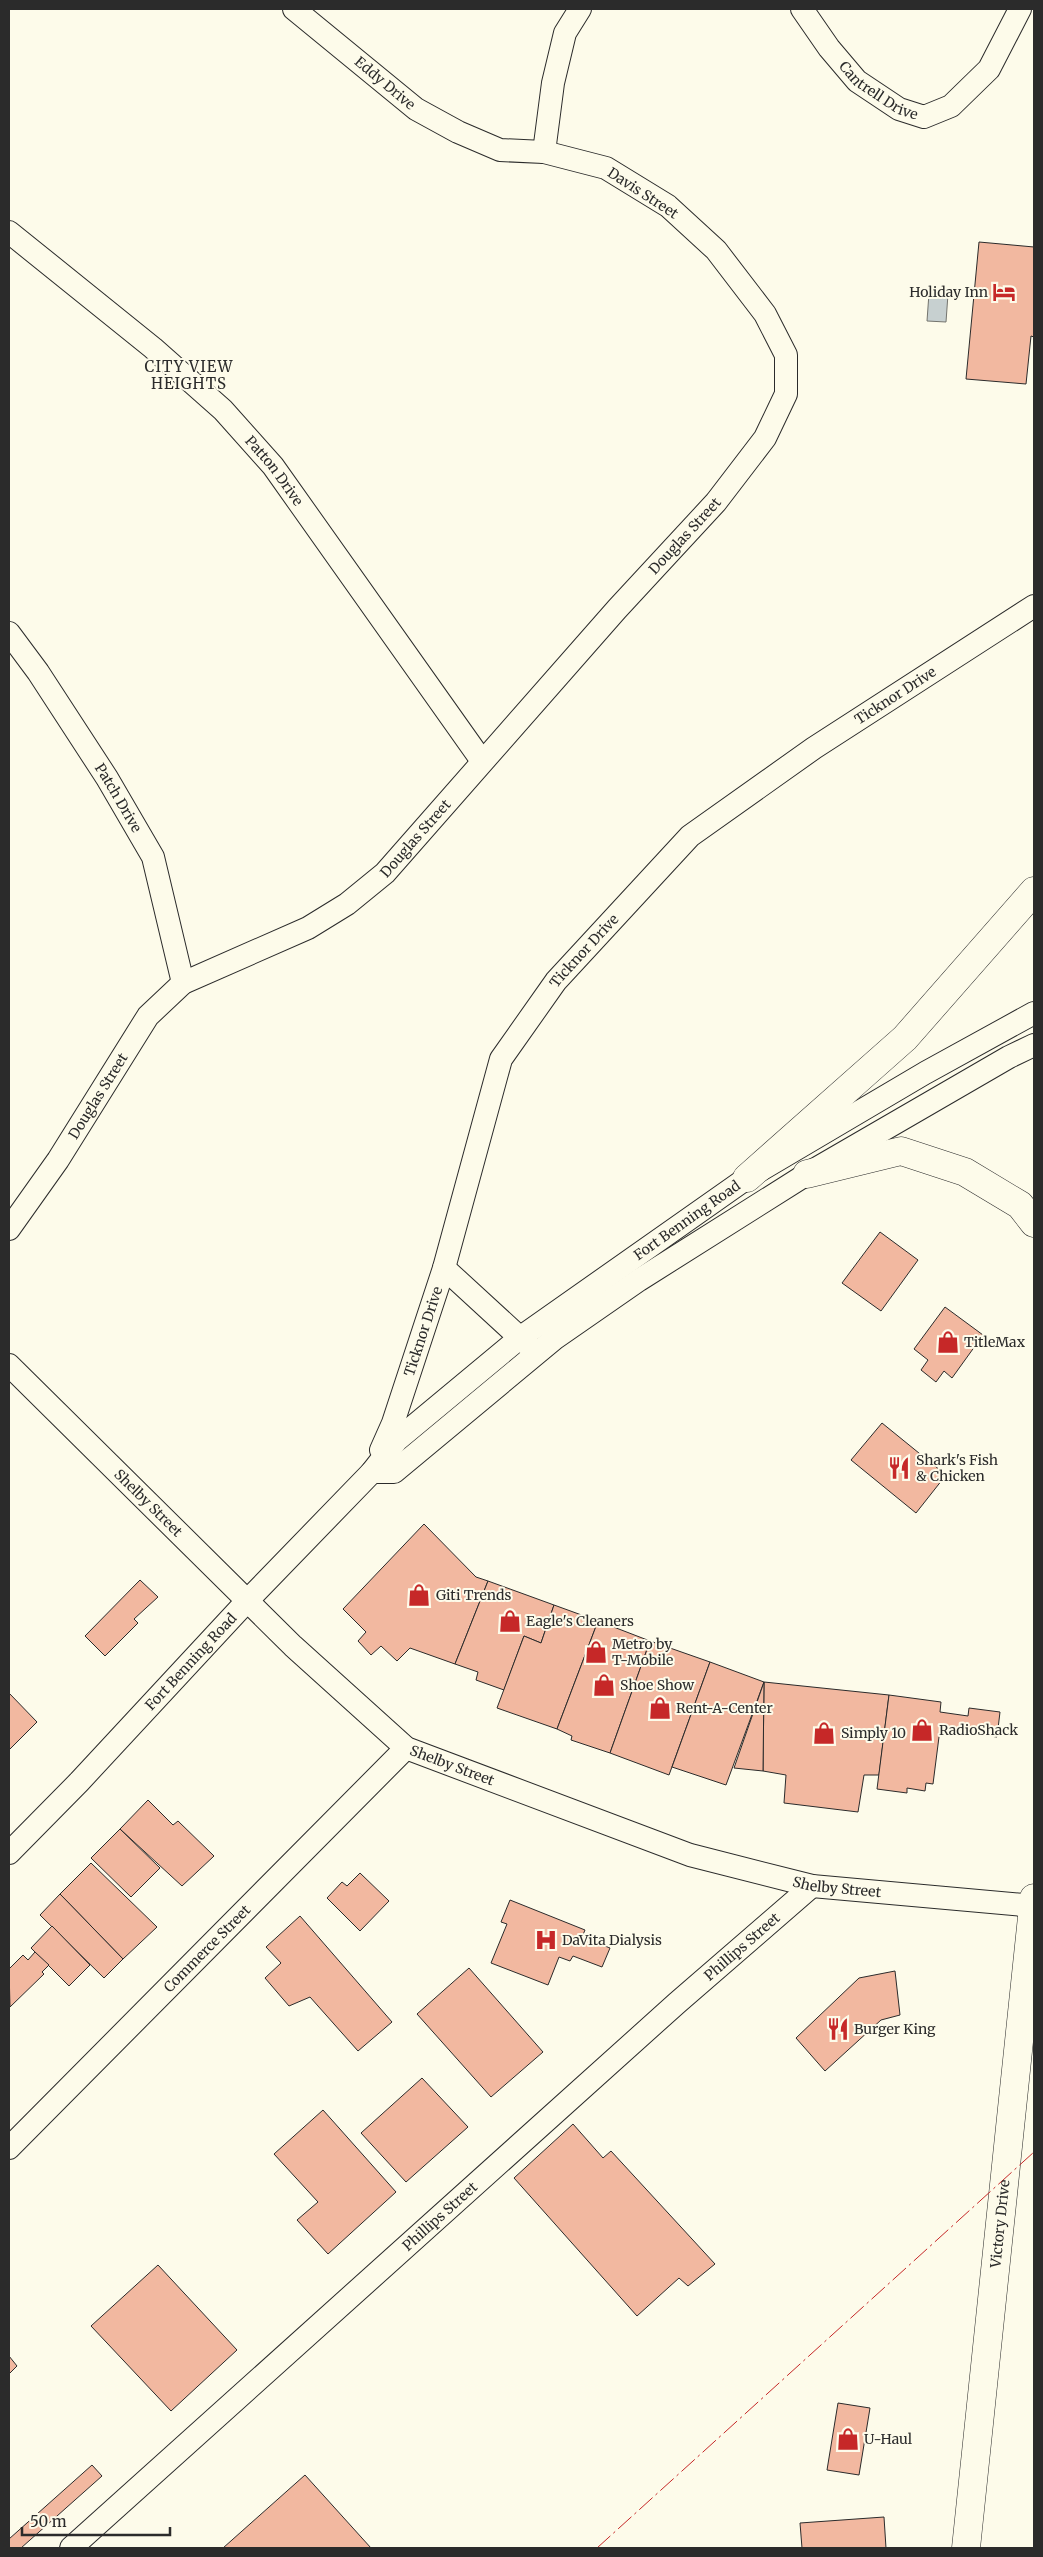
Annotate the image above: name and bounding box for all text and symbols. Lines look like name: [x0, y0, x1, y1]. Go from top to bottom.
street label: Eddy Drive: [351, 52, 419, 114]
street label: Cantrell Drive: [835, 57, 920, 123]
street label: Davis Street: [604, 163, 682, 223]
hotel icon: Holiday Inn: [991, 279, 1017, 305]
place label: Holiday Inn: [909, 283, 988, 301]
district label: CITY VIEW HEIGHTS: [145, 357, 233, 393]
street label: Patton Drive: [241, 432, 307, 509]
street label: Douglas Street: [645, 494, 725, 578]
street label: Ticknor Drive: [851, 663, 939, 728]
street label: Patch Drive: [91, 760, 146, 836]
street label: Douglas Street: [376, 795, 455, 881]
street label: Ticknor Drive: [545, 910, 622, 991]
street label: Douglas Street: [64, 1049, 132, 1142]
street label: Fort Benning Road: [630, 1176, 744, 1264]
street label: Ticknor Drive: [400, 1284, 446, 1379]
shop icon: TitleMax: [935, 1329, 961, 1355]
place label: TitleMax: [964, 1333, 1026, 1351]
place label: Shark's Fish & Chicken: [916, 1451, 998, 1485]
restaurant icon: Shark's Fish & Chicken: [886, 1455, 912, 1481]
street label: Shelby Street: [110, 1465, 187, 1541]
shop icon: Giti Trends: [406, 1582, 432, 1608]
place label: Giti Trends: [436, 1586, 511, 1604]
shop icon: Eagle's Cleaners: [497, 1608, 523, 1634]
street label: Fort Benning Road: [141, 1609, 241, 1714]
place label: Eagle's Cleaners: [526, 1612, 634, 1630]
place label: Metro by T-Mobile: [612, 1635, 673, 1669]
shop icon: Metro by T-Mobile: [583, 1639, 609, 1665]
shop icon: Shoe Show: [591, 1672, 617, 1698]
place label: Shoe Show: [620, 1676, 694, 1694]
shop icon: Rent-A-Center: [647, 1695, 673, 1721]
place label: Rent-A-Center: [676, 1699, 773, 1717]
shop icon: RadioShack: [909, 1717, 935, 1743]
shop icon: Simply 10: [811, 1720, 837, 1746]
place label: RadioShack: [939, 1721, 1018, 1739]
place label: Simply 10: [841, 1724, 906, 1742]
street label: Shelby Street: [407, 1741, 497, 1790]
street label: Shelby Street: [791, 1872, 882, 1901]
street label: Commerce Street: [160, 1901, 255, 1996]
street label: Phillips Street: [700, 1909, 784, 1984]
hospital icon: DaVita Dialysis: [533, 1927, 559, 1953]
place label: DaVita Dialysis: [562, 1931, 662, 1949]
restaurant icon: Burger King: [825, 2016, 851, 2042]
place label: Burger King: [854, 2020, 936, 2038]
street label: Phillips Street: [399, 2178, 481, 2255]
street label: Victory Drive: [986, 2179, 1013, 2270]
shop icon: U-Haul: [835, 2426, 861, 2452]
place label: U-Haul: [864, 2430, 913, 2448]
scale bar: [22, 2504, 170, 2536]
text: 50 m: [30, 2512, 67, 2531]

